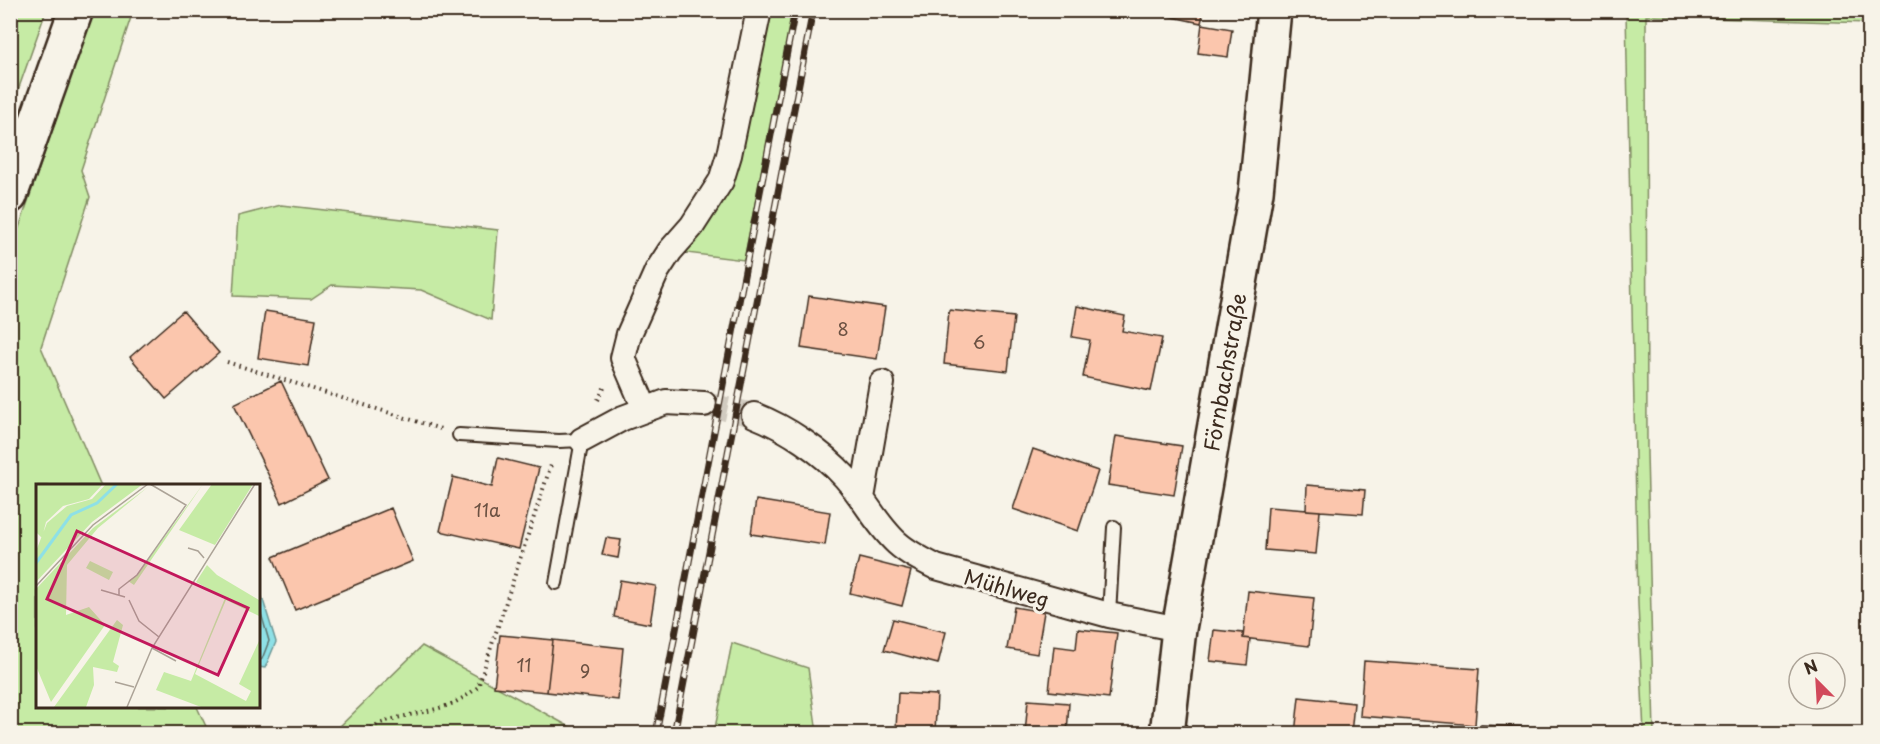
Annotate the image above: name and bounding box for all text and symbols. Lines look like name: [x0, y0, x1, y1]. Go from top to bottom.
street label: Förnbachstraße: [1194, 290, 1254, 454]
house number: 8: [837, 315, 849, 342]
house number: 6: [973, 328, 985, 355]
inset map: [36, 484, 260, 708]
house number: 11a: [474, 496, 501, 523]
street label: Mühlweg: [961, 560, 1053, 614]
house number: 11: [516, 651, 532, 678]
north arrow: [1787, 651, 1847, 711]
text: N: [1800, 653, 1821, 680]
house number: 9: [580, 657, 590, 684]

